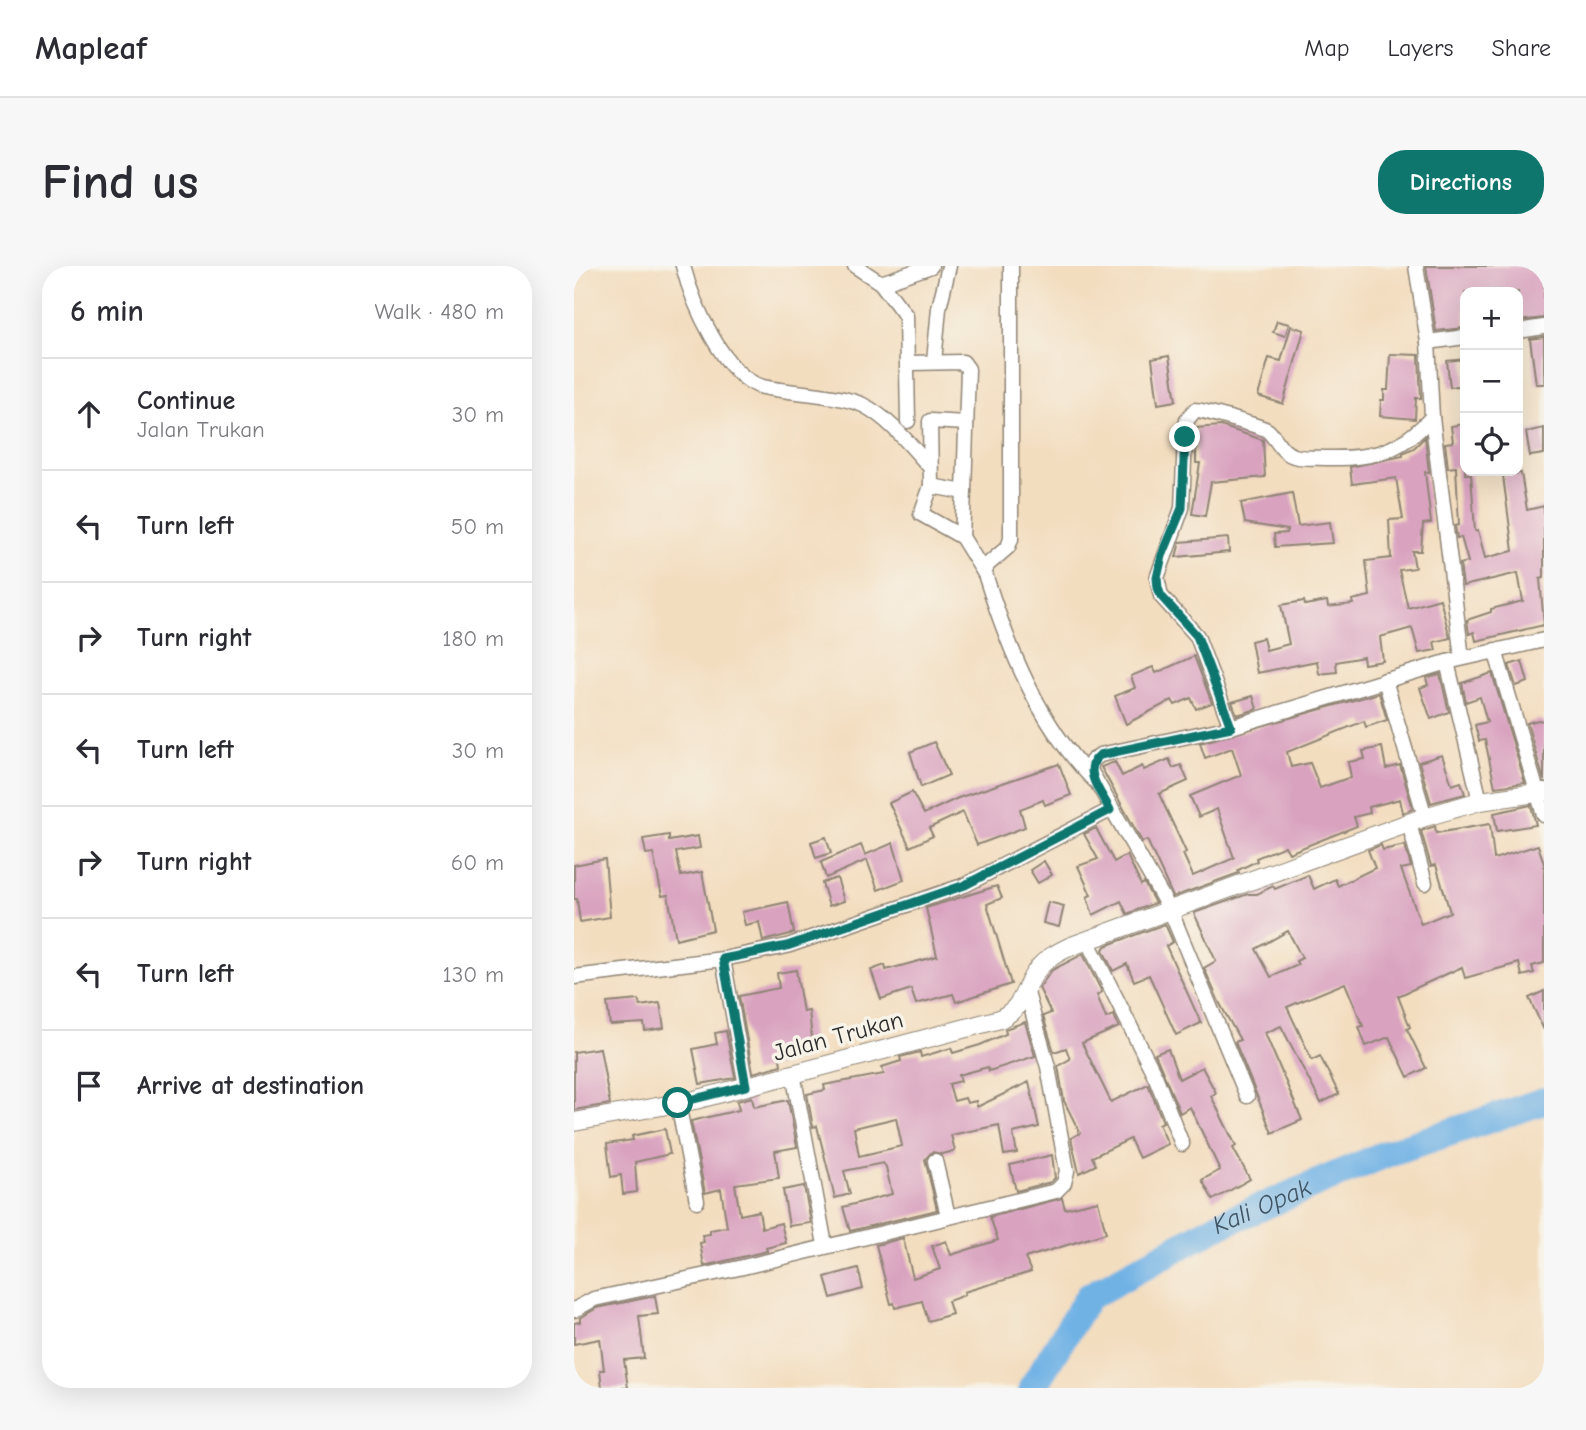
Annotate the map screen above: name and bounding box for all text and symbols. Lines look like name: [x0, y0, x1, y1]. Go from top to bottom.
text: Mapleaf: [35, 29, 147, 67]
text: Map: [1304, 34, 1350, 62]
text: Layers: [1388, 34, 1453, 62]
text: Share: [1491, 34, 1551, 62]
button: Directions: [1378, 150, 1544, 214]
text: Find us: [42, 154, 198, 210]
map controls: [1460, 287, 1523, 476]
button: +: [1460, 287, 1523, 350]
text: 6 min: [70, 294, 144, 329]
text: Walk · 480 m: [374, 298, 504, 325]
button: −: [1460, 350, 1523, 413]
text: Continue: [137, 386, 235, 416]
icon: ahead: [70, 395, 108, 433]
text: 30 m: [452, 401, 504, 428]
button: locate: [1460, 413, 1523, 476]
text: Jalan Trukan: [137, 416, 265, 443]
route end: [1169, 421, 1200, 452]
icon: left: [70, 507, 108, 545]
text: Turn left: [137, 511, 234, 541]
text: 50 m: [451, 513, 504, 540]
icon: right: [70, 619, 108, 657]
text: Turn right: [137, 623, 251, 653]
text: 180 m: [442, 625, 504, 652]
icon: left: [70, 731, 108, 769]
text: Turn left: [137, 735, 234, 765]
text: 30 m: [452, 737, 504, 764]
icon: right: [70, 843, 108, 881]
text: Turn right: [137, 847, 251, 877]
text: 60 m: [451, 849, 504, 876]
icon: left: [70, 955, 108, 993]
text: Turn left: [137, 959, 234, 989]
text: 130 m: [443, 961, 504, 988]
street label: Jalan Trukan: [770, 1005, 906, 1067]
icon: arrive: [70, 1067, 108, 1105]
text: Arrive at destination: [137, 1071, 364, 1101]
route start: [662, 1087, 693, 1118]
water label: Kali Opak: [1208, 1172, 1316, 1241]

